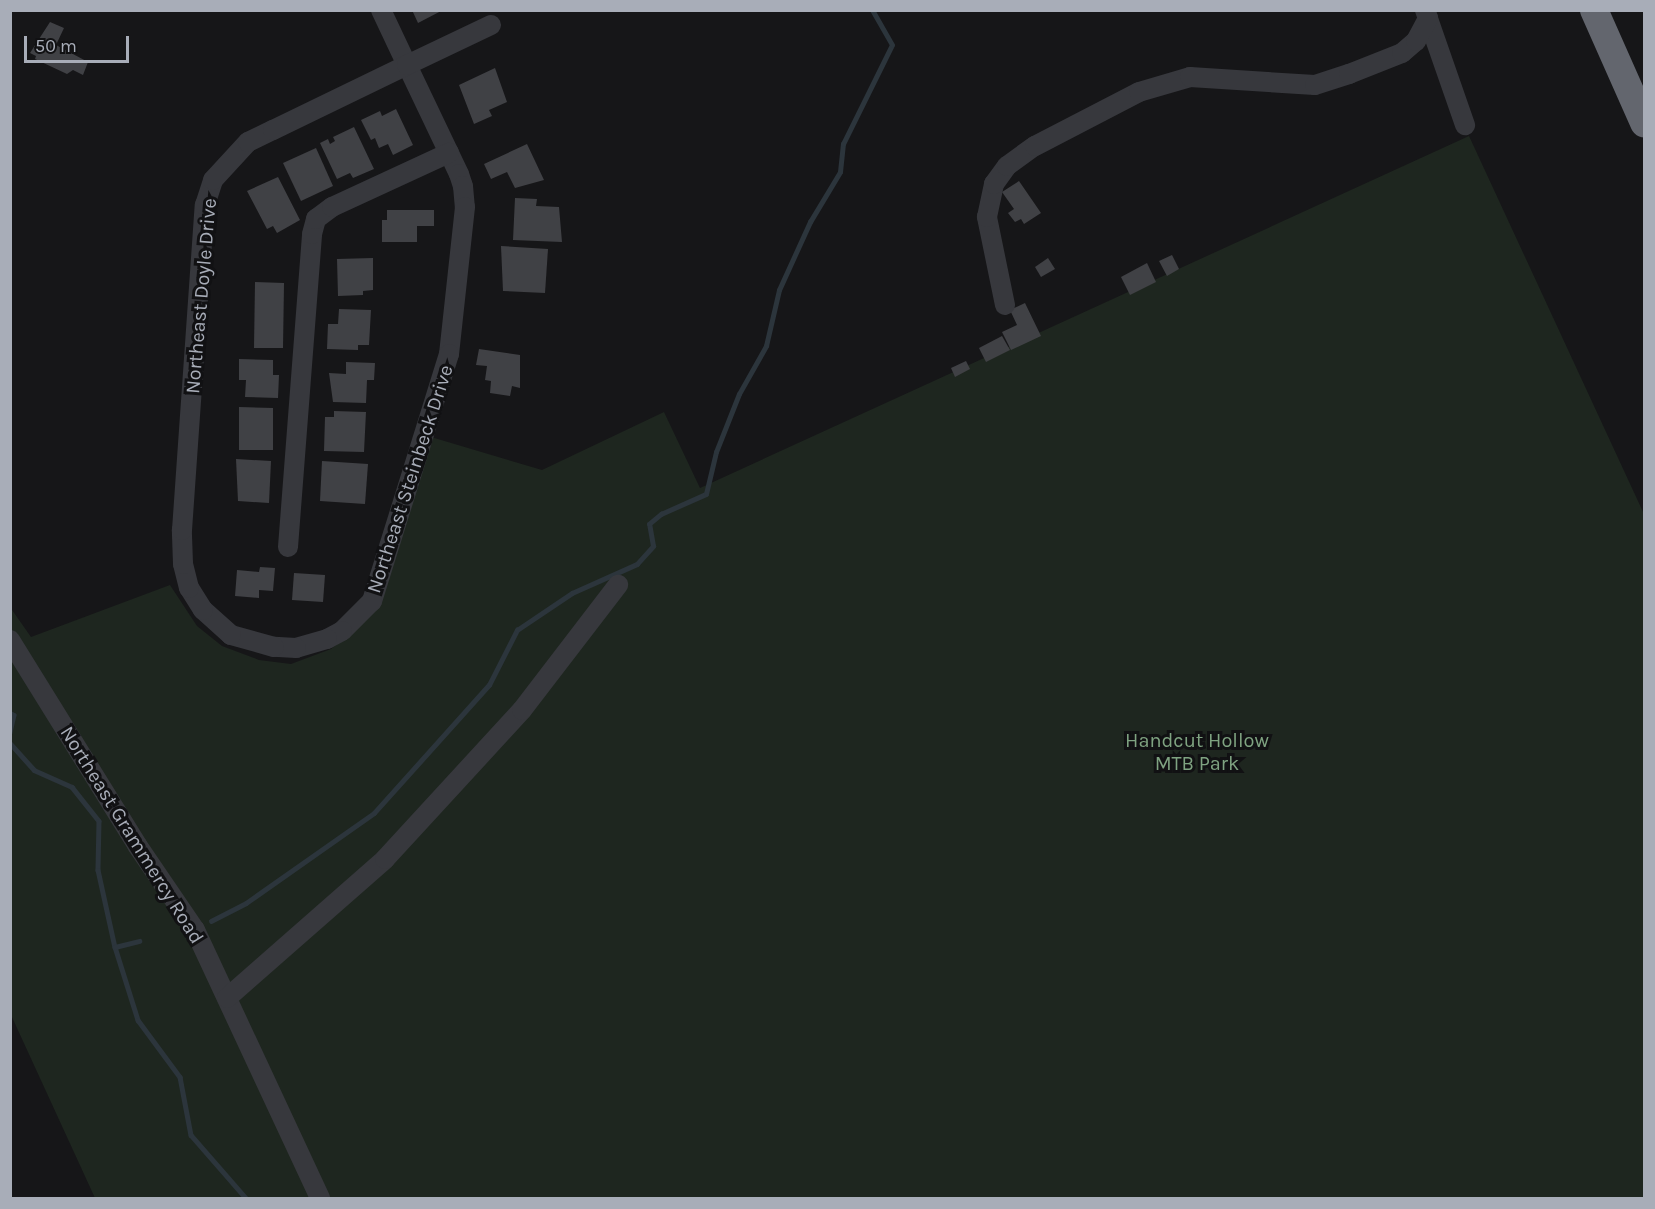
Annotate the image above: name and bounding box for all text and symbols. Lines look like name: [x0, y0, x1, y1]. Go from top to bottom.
scale bar: [27, 24, 132, 62]
text: 50 m: [35, 35, 77, 57]
street label: Northeast Doyle Drive: [180, 197, 222, 395]
street label: Northeast Steinbeck Drive: [362, 362, 458, 596]
street label: Northeast Grammercy Road: [55, 722, 209, 948]
park label: Handcut Hollow MTB Park: [1125, 728, 1269, 775]

